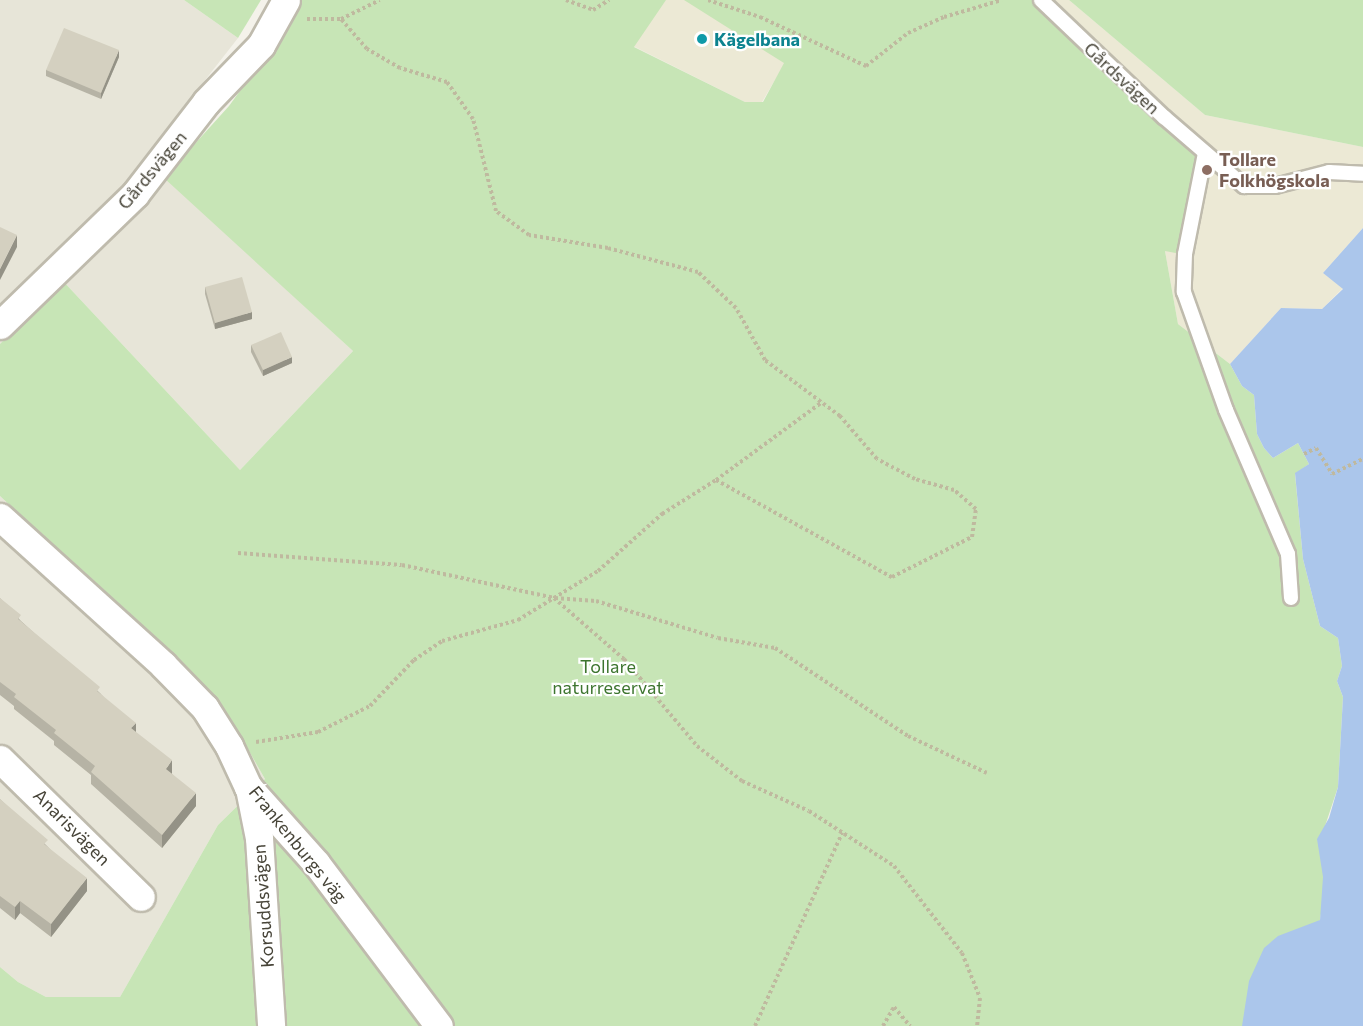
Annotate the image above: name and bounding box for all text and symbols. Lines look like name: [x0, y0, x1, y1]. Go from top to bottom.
place label: Kägelbana: [714, 28, 800, 50]
marker: Kägelbana: [695, 32, 709, 46]
street label: Gårdsvägen: [1080, 38, 1164, 118]
street label: Gårdsvägen: [113, 126, 191, 214]
place label: Tollare Folkhögskola: [1219, 149, 1330, 192]
marker: Tollare Folkhögskola: [1200, 163, 1214, 177]
park label: Tollare naturreservat: [552, 656, 664, 698]
street label: Frankenburgs väg: [244, 781, 352, 907]
street label: Anarisvägen: [29, 784, 115, 870]
street label: Korsuddsvägen: [248, 843, 278, 969]

